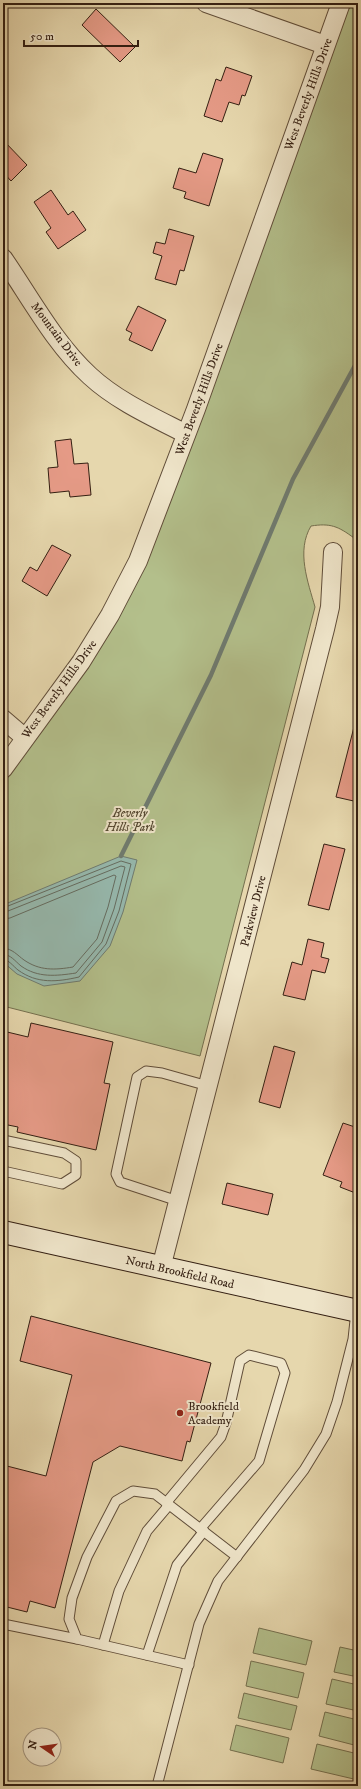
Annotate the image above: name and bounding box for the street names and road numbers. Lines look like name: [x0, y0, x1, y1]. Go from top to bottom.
street label: West Beverly Hills Drive: [281, 36, 336, 153]
street label: Mountain Drive: [28, 299, 86, 369]
street label: West Beverly Hills Drive: [172, 341, 227, 458]
street label: West Beverly Hills Drive: [18, 637, 100, 742]
street label: Parkview Drive: [237, 874, 270, 948]
street label: North Brookfield Road: [124, 1253, 236, 1292]

